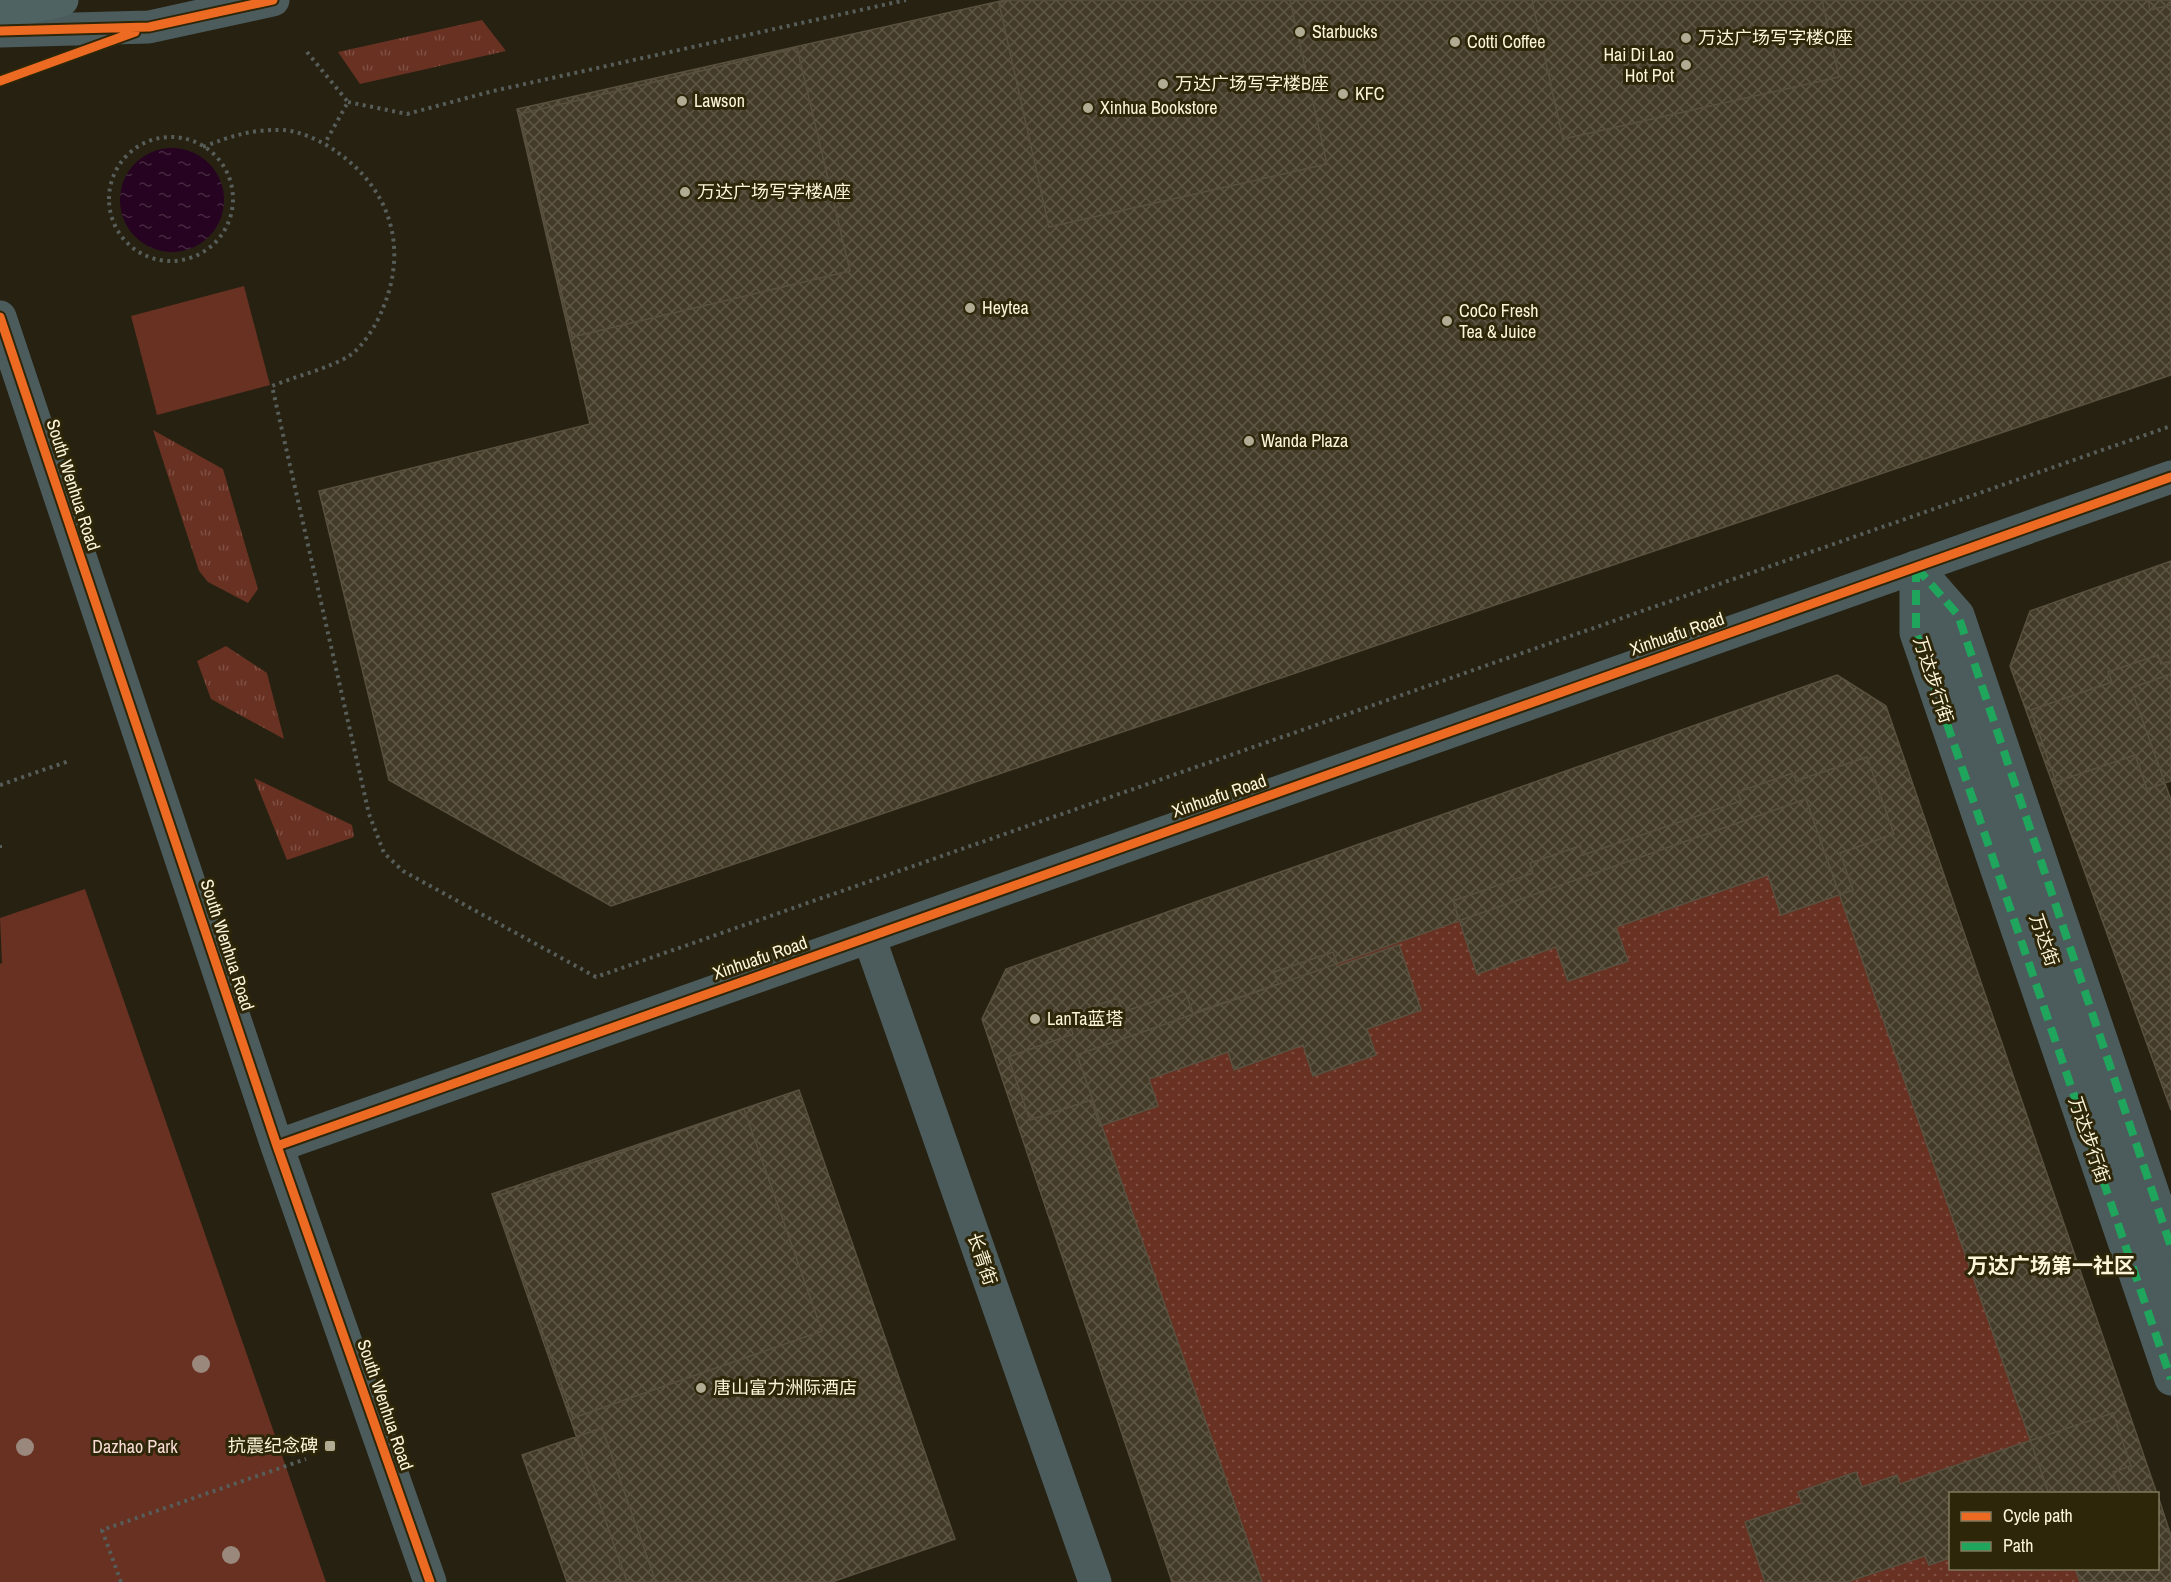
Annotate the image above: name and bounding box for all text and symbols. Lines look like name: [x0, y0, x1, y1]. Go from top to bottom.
place label: Starbucks: [1312, 19, 1378, 44]
marker: Starbucks: [1293, 25, 1307, 39]
place label: 万达广场写字楼C座: [1698, 25, 1853, 50]
place label: Cotti Coffee: [1467, 29, 1546, 54]
marker: 万达广场写字楼C座: [1679, 31, 1693, 45]
marker: Cotti Coffee: [1448, 35, 1462, 49]
place label: Hai Di Lao Hot Pot: [1603, 42, 1674, 88]
marker: Hai Di Lao Hot Pot: [1679, 58, 1693, 72]
place label: 万达广场写字楼B座: [1175, 71, 1329, 96]
marker: 万达广场写字楼B座: [1156, 77, 1170, 91]
place label: KFC: [1355, 81, 1385, 106]
marker: KFC: [1336, 87, 1350, 101]
place label: Lawson: [694, 88, 745, 113]
marker: Lawson: [675, 94, 689, 108]
place label: Xinhua Bookstore: [1100, 95, 1217, 120]
marker: Xinhua Bookstore: [1081, 101, 1095, 115]
place label: 万达广场写字楼A座: [697, 179, 851, 204]
marker: 万达广场写字楼A座: [678, 185, 692, 199]
place label: Heytea: [982, 295, 1029, 320]
place label: CoCo Fresh Tea & Juice: [1459, 298, 1539, 344]
marker: Heytea: [963, 301, 977, 315]
marker: CoCo Fresh Tea & Juice: [1440, 314, 1454, 328]
street label: South Wenhua Road: [40, 416, 106, 554]
place label: Wanda Plaza: [1261, 428, 1348, 453]
marker: Wanda Plaza: [1242, 434, 1256, 448]
street label: Xinhuafu Road: [1626, 606, 1727, 661]
street label: 万达步行街: [1908, 633, 1959, 727]
street label: Xinhuafu Road: [1168, 768, 1269, 823]
street label: South Wenhua Road: [194, 876, 260, 1014]
street label: 万达街: [2024, 910, 2065, 969]
street label: Xinhuafu Road: [709, 930, 810, 985]
place label: LanTa蓝塔: [1047, 1006, 1124, 1031]
marker: LanTa蓝塔: [1028, 1012, 1042, 1026]
street label: 万达步行街: [2063, 1093, 2116, 1186]
street label: 长青街: [962, 1229, 1003, 1288]
district label: 万达广场第一社区: [1967, 1251, 2135, 1280]
street label: South Wenhua Road: [351, 1336, 420, 1474]
place label: 唐山富力洲际酒店: [713, 1375, 857, 1400]
marker: 唐山富力洲际酒店: [694, 1381, 708, 1395]
place label: 抗震纪念碑: [228, 1433, 318, 1458]
park label: Dazhao Park: [92, 1434, 178, 1459]
marker: 抗震纪念碑: [323, 1439, 337, 1453]
legend: [1949, 1492, 2159, 1570]
text: Cycle path: [2003, 1503, 2073, 1528]
text: Path: [2003, 1533, 2033, 1558]

